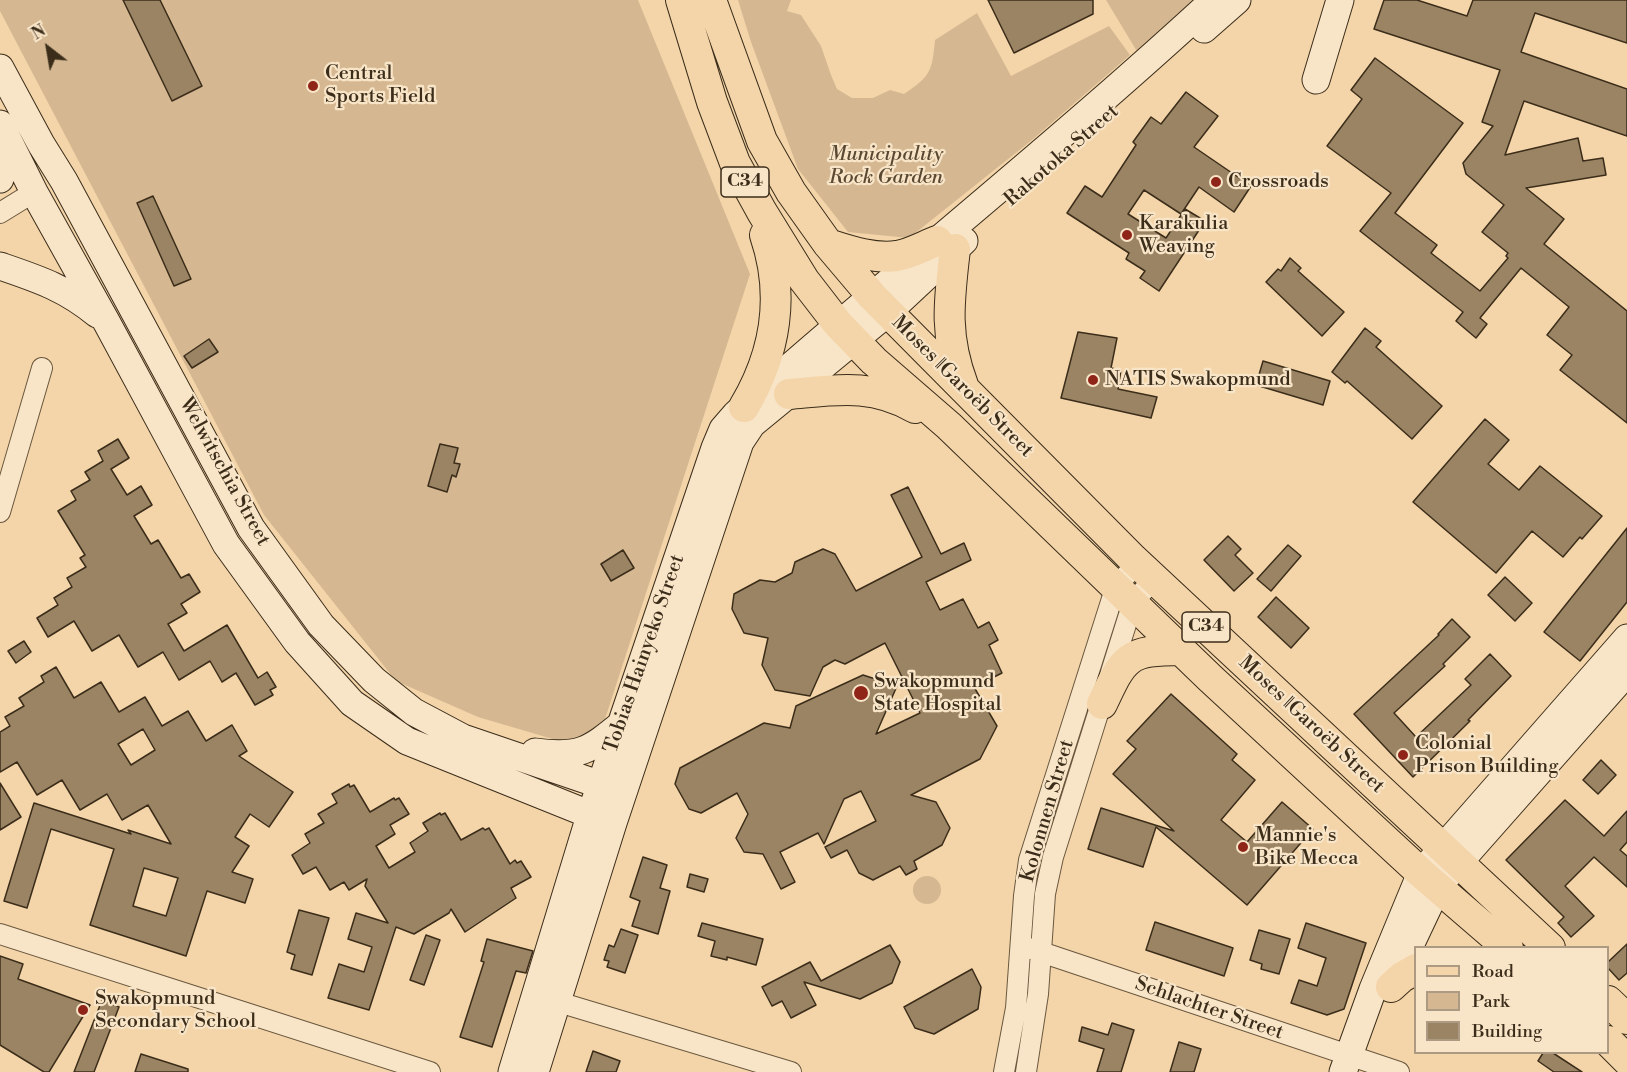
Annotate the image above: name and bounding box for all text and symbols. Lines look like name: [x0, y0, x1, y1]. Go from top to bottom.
north arrow: [18, 18, 78, 78]
text: N: [28, 21, 49, 44]
place label: Central Sports Field: [325, 62, 435, 109]
marker: Central Sports Field: [306, 79, 320, 93]
street label: Rakotoka Street: [1000, 100, 1124, 212]
park label: Municipality Rock Garden: [829, 143, 943, 190]
road number: C34: [721, 167, 769, 197]
place label: Crossroads: [1228, 170, 1329, 194]
marker: Crossroads: [1209, 175, 1223, 189]
place label: Karakulia Weaving: [1139, 212, 1228, 259]
marker: Karakulia Weaving: [1120, 228, 1134, 242]
street label: Moses ǁGaroëb Street: [886, 311, 1038, 463]
place label: NATIS Swakopmund: [1105, 368, 1291, 392]
marker: NATIS Swakopmund: [1086, 373, 1100, 387]
street label: Welwitschia Street: [173, 394, 275, 550]
street label: Tobias Hainyeko Street: [600, 552, 690, 756]
road number: C34: [1182, 612, 1230, 642]
street label: Moses ǁGaroëb Street: [1233, 651, 1389, 799]
place label: Swakopmund State Hospital: [874, 670, 1002, 717]
marker: Swakopmund State Hospital: [852, 684, 870, 702]
place label: Colonial Prison Building: [1415, 732, 1559, 779]
street label: Kolonnen Street: [1016, 737, 1080, 885]
marker: Colonial Prison Building: [1396, 748, 1410, 762]
place label: Mannie's Bike Mecca: [1255, 824, 1358, 871]
marker: Mannie's Bike Mecca: [1236, 840, 1250, 854]
legend: [1414, 946, 1609, 1054]
text: Road: [1472, 960, 1514, 983]
street label: Schlachter Street: [1132, 972, 1286, 1046]
place label: Swakopmund Secondary School: [95, 987, 256, 1034]
text: Park: [1472, 990, 1509, 1013]
marker: Swakopmund Secondary School: [76, 1003, 90, 1017]
text: Building: [1472, 1020, 1542, 1043]

